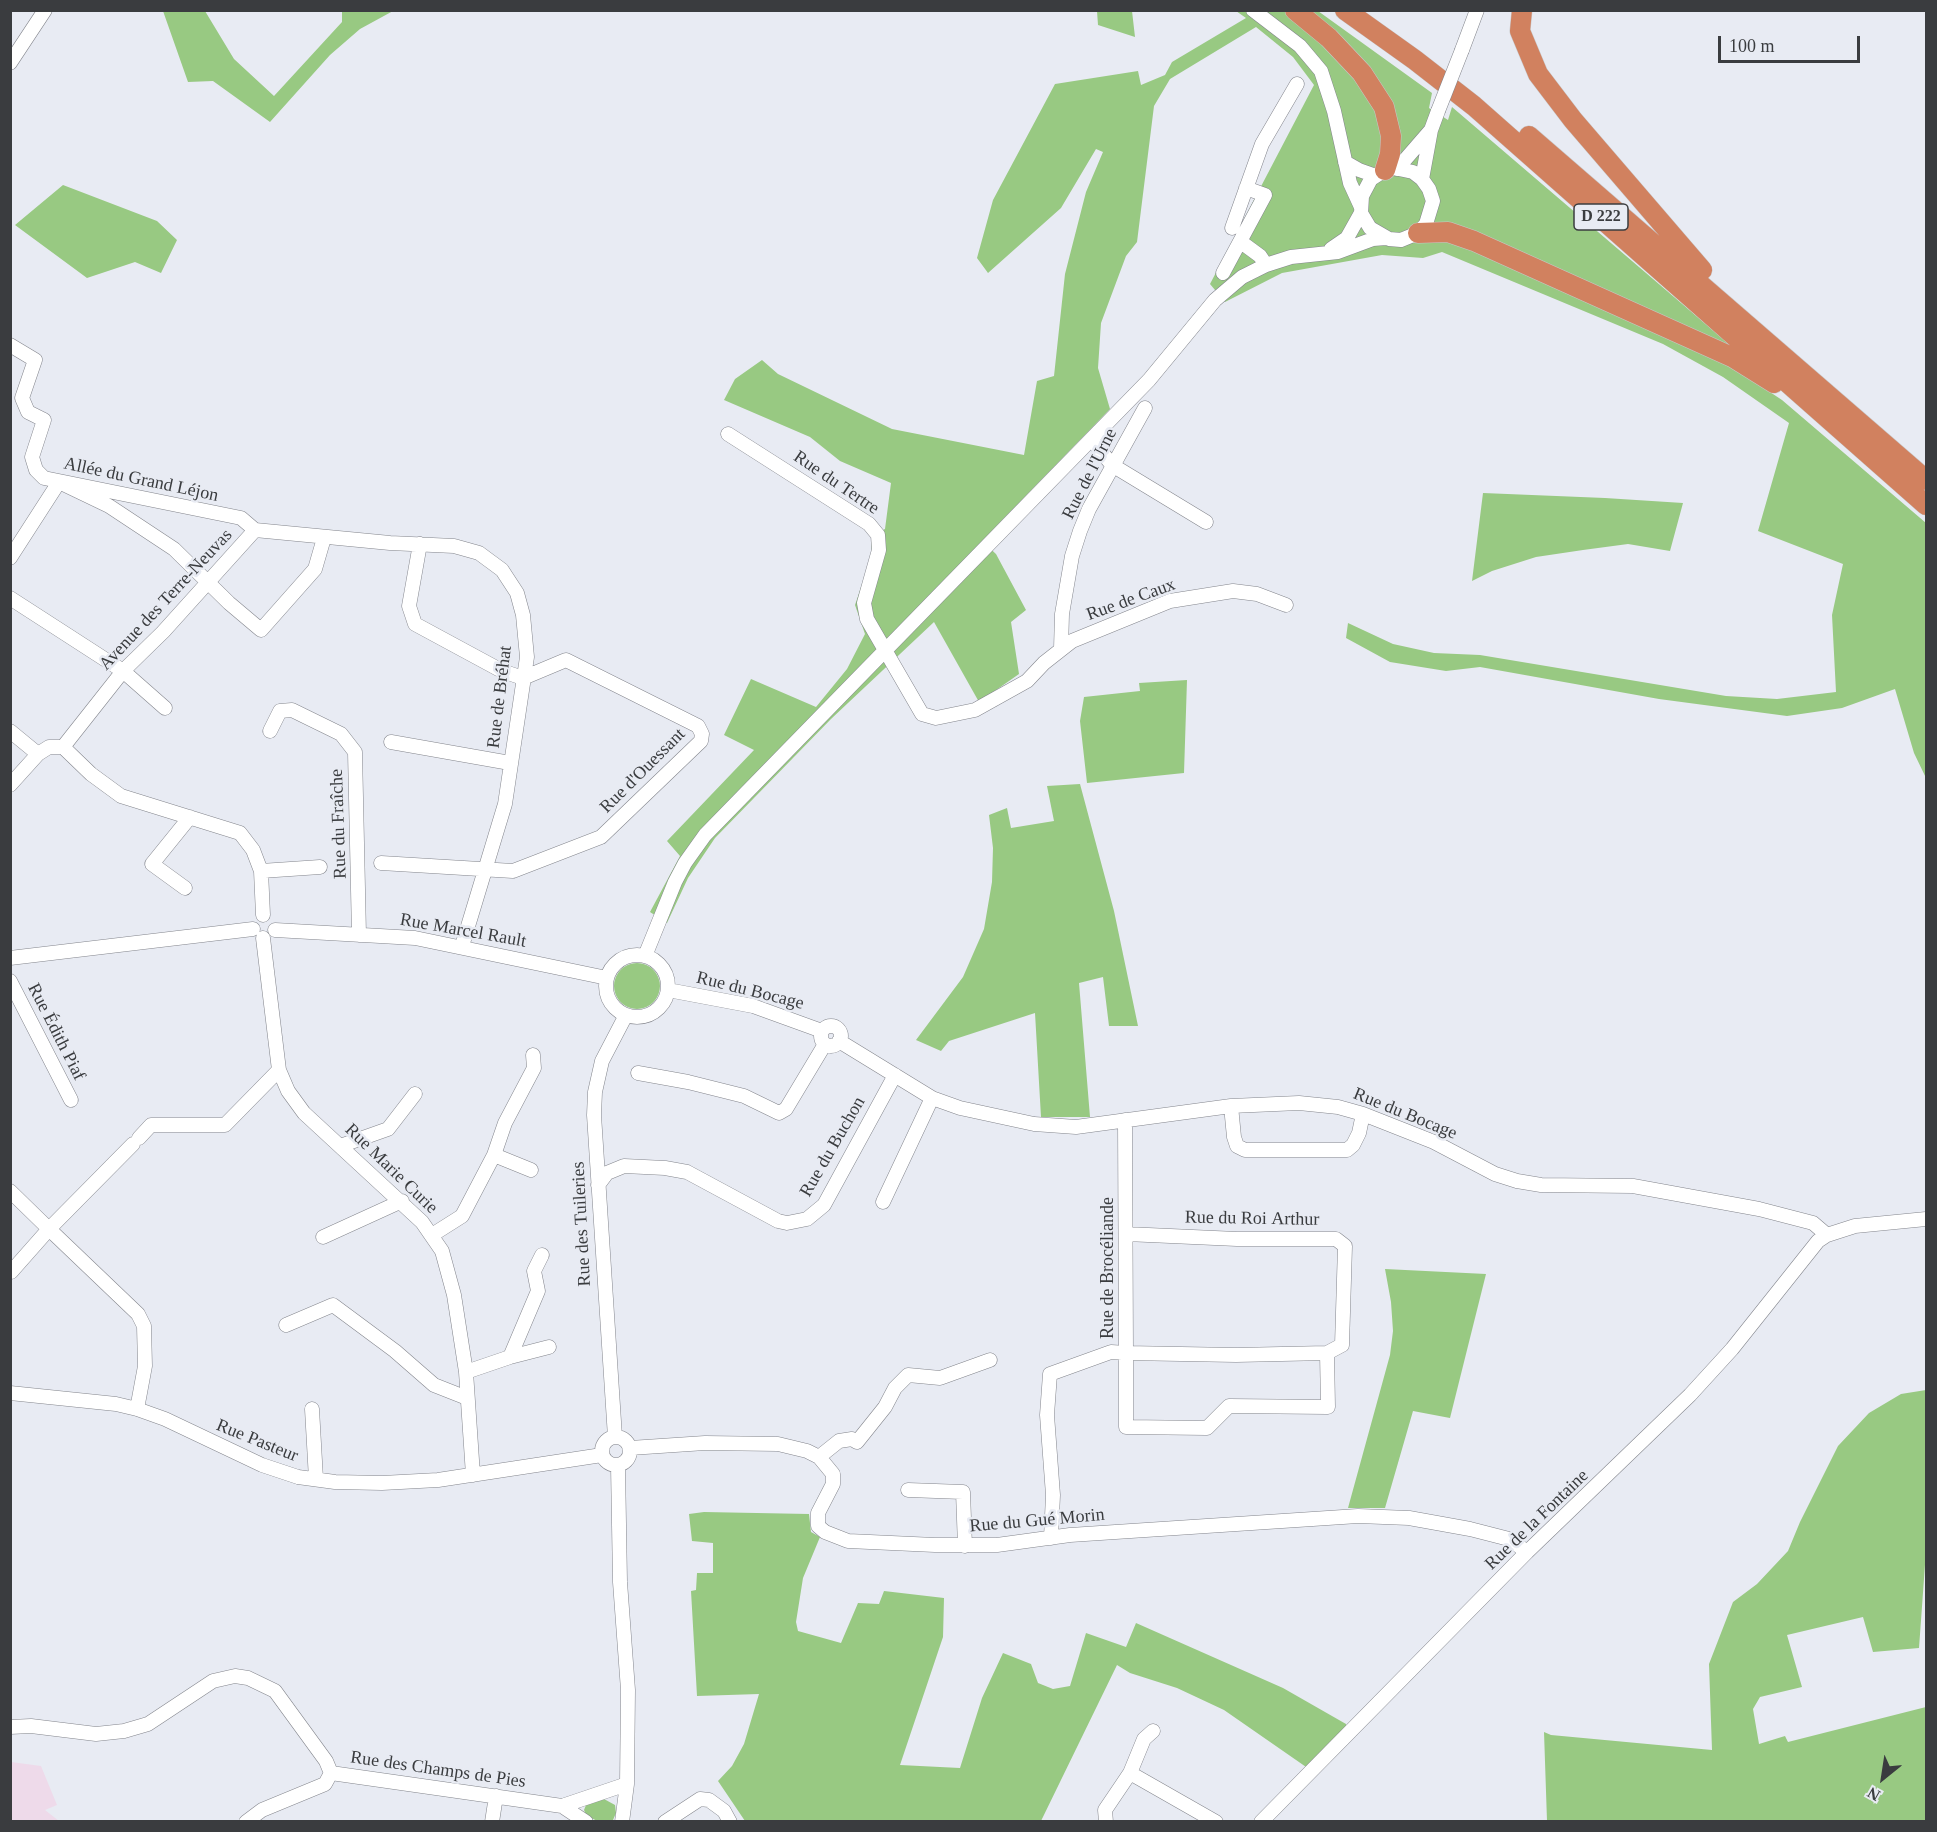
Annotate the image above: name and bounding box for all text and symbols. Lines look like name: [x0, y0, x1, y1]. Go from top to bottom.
scale bar: [1721, 24, 1864, 62]
text: 100 m: [1729, 36, 1775, 56]
road number: D 222: [1574, 204, 1628, 230]
street label: Rue de l'Urne: [1058, 425, 1122, 523]
street label: Rue du Tertre: [789, 446, 883, 520]
street label: Allée du Grand Léjon: [62, 453, 220, 507]
street label: Avenue des Terre-Neuvas: [95, 525, 237, 675]
street label: Rue de Caux: [1084, 574, 1178, 626]
street label: Rue de Bréhat: [483, 645, 517, 749]
street label: Rue d'Ouessant: [596, 724, 690, 818]
street label: Rue du Fraîche: [326, 769, 352, 879]
street label: Rue Marcel Rault: [398, 909, 528, 953]
street label: Rue du Bocage: [694, 967, 806, 1015]
street label: Rue Édith Piaf: [22, 980, 90, 1084]
street label: Rue du Bocage: [1350, 1083, 1460, 1145]
street label: Rue du Buchon: [796, 1093, 870, 1201]
street label: Rue Marie Curie: [340, 1119, 442, 1219]
street label: Rue des Tuileries: [568, 1161, 596, 1287]
street label: Rue de Brocéliande: [1097, 1197, 1119, 1339]
street label: Rue du Roi Arthur: [1185, 1207, 1319, 1231]
street label: Rue Pasteur: [213, 1415, 301, 1467]
street label: Rue de la Fontaine: [1481, 1465, 1593, 1575]
street label: Rue du Gué Morin: [969, 1504, 1105, 1538]
street label: Rue des Champs de Pies: [349, 1747, 527, 1793]
north arrow: [1853, 1748, 1913, 1808]
text: N: [1864, 1784, 1883, 1804]

